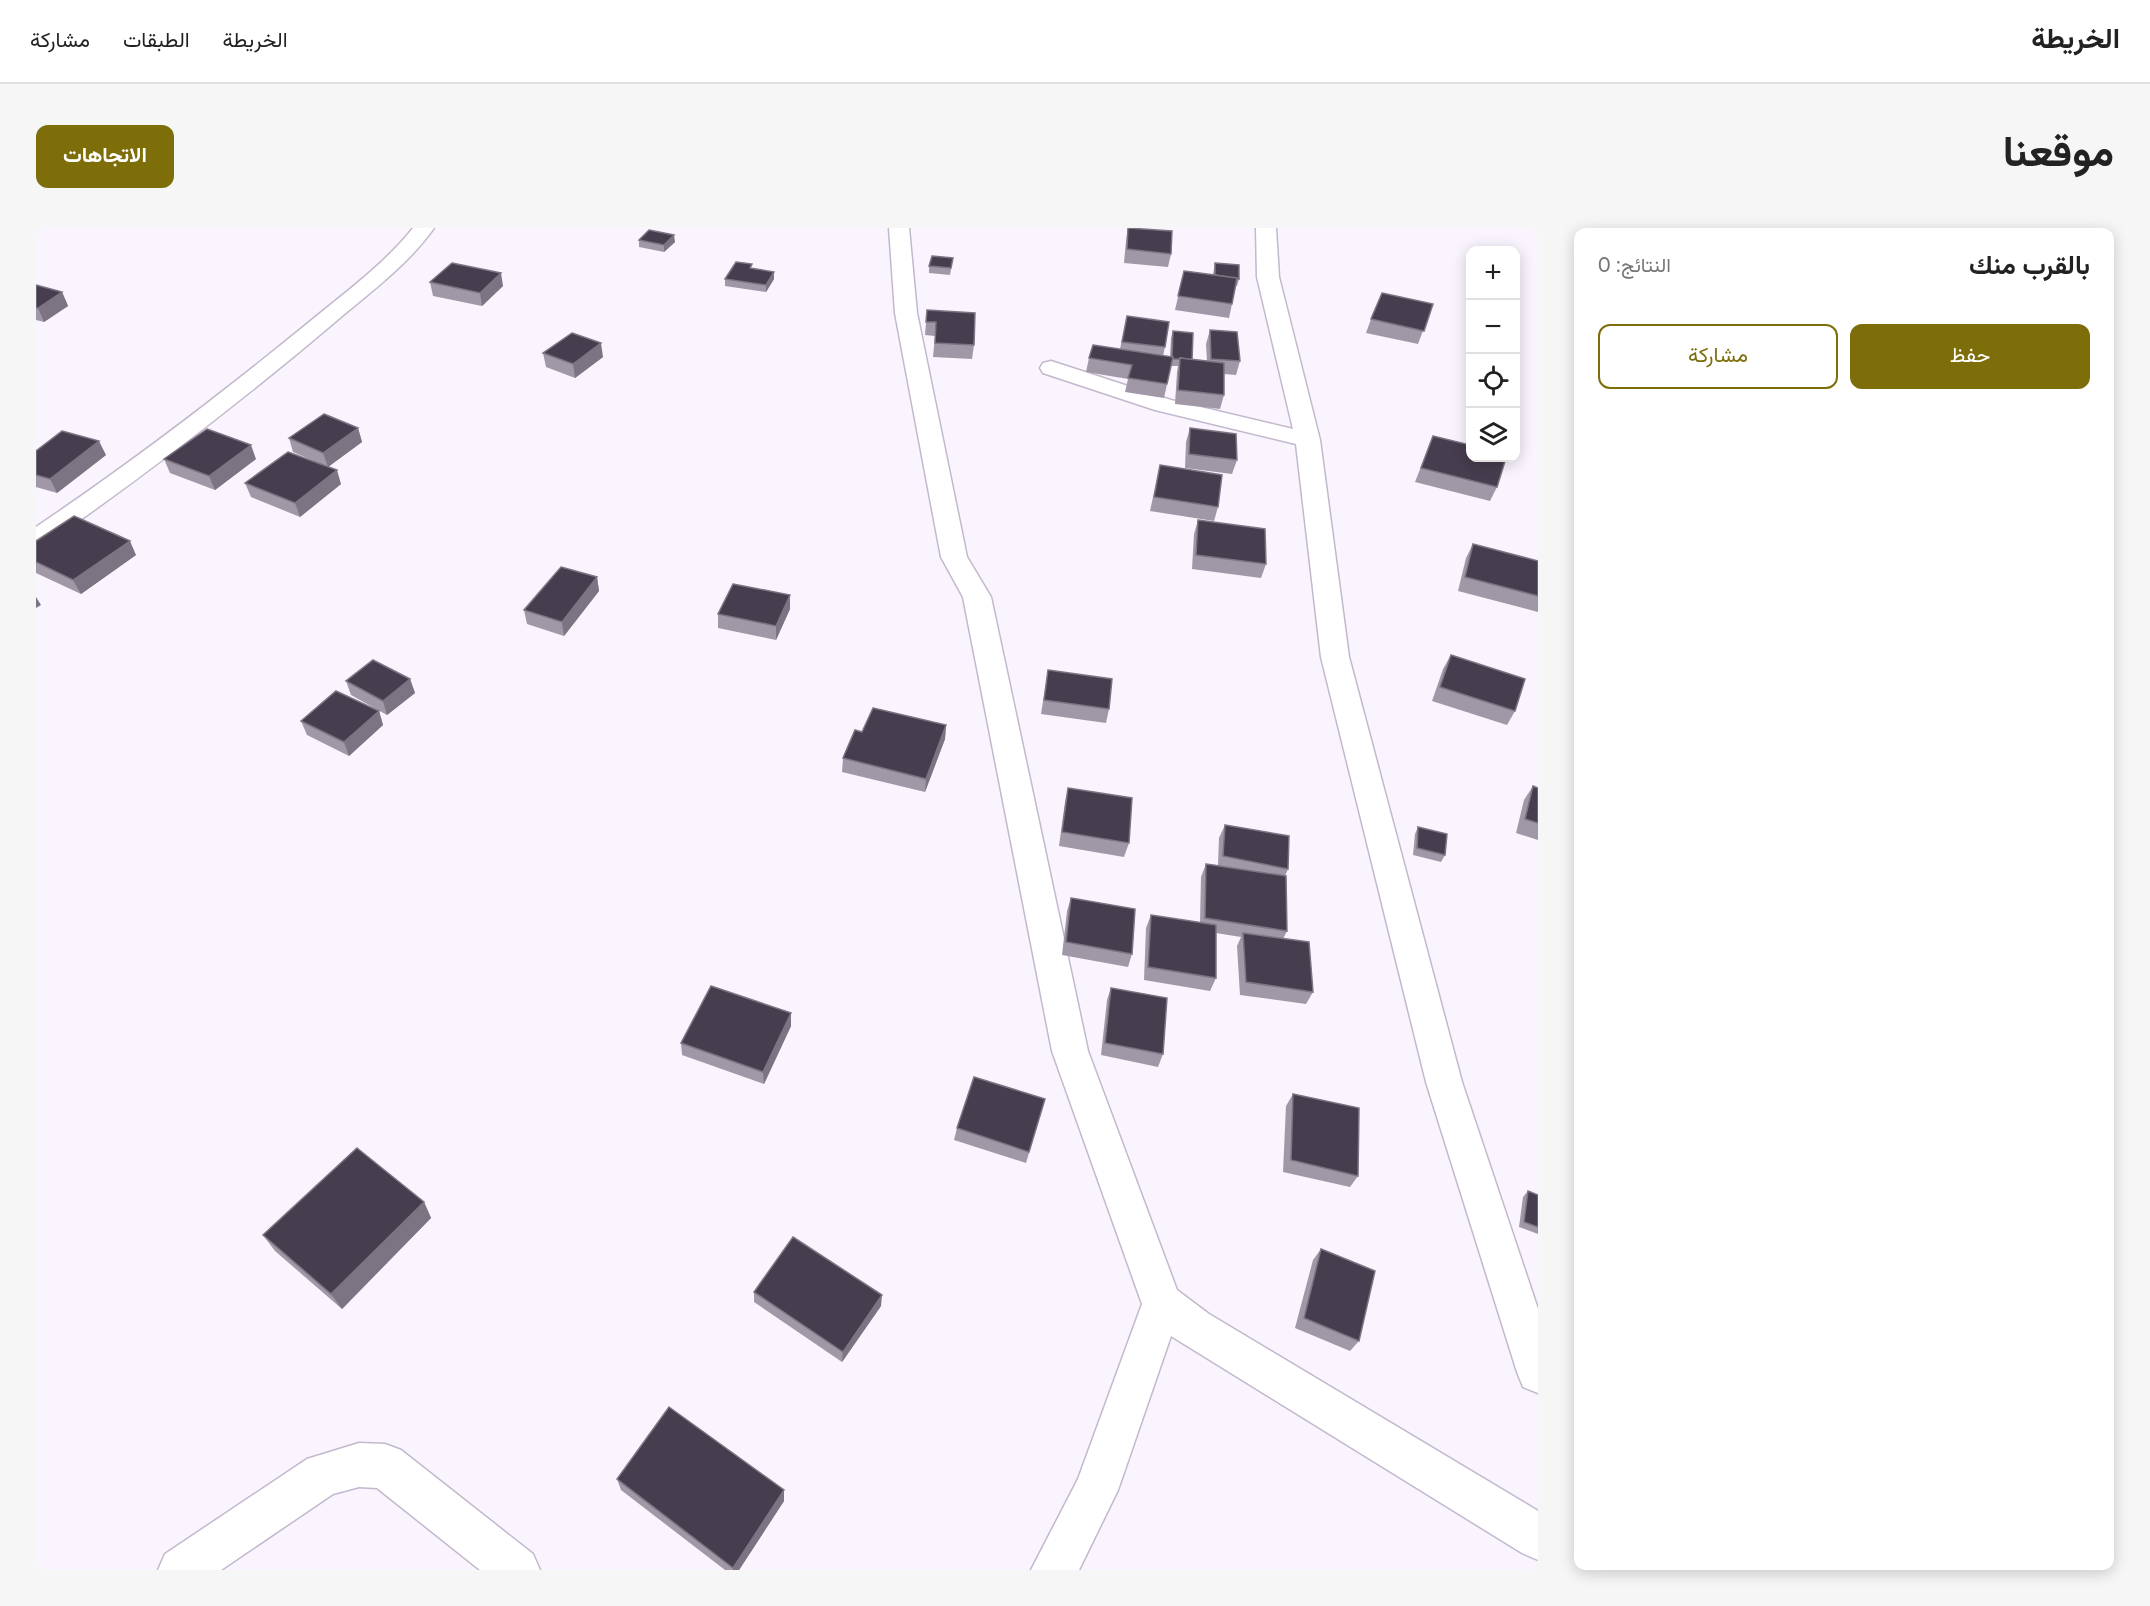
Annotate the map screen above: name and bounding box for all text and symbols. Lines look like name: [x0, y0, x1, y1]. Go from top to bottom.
text: الخريطة: [2031, 22, 2120, 56]
text: مشاركة: [30, 28, 90, 53]
text: الطبقات: [123, 28, 190, 53]
text: الخريطة: [223, 28, 288, 53]
button: الاتجاهات: [36, 125, 174, 188]
text: موقعنا: [2003, 127, 2114, 178]
map controls: [1466, 246, 1520, 462]
button: +: [1466, 246, 1520, 300]
text: بالقرب منك: [1969, 250, 2090, 281]
text: النتائج: 0: [1598, 254, 1671, 278]
button: −: [1466, 300, 1520, 354]
button: مشاركة: [1598, 324, 1838, 389]
button: حفظ: [1850, 324, 2090, 389]
button: locate: [1466, 354, 1520, 408]
button: layers: [1466, 408, 1520, 462]

